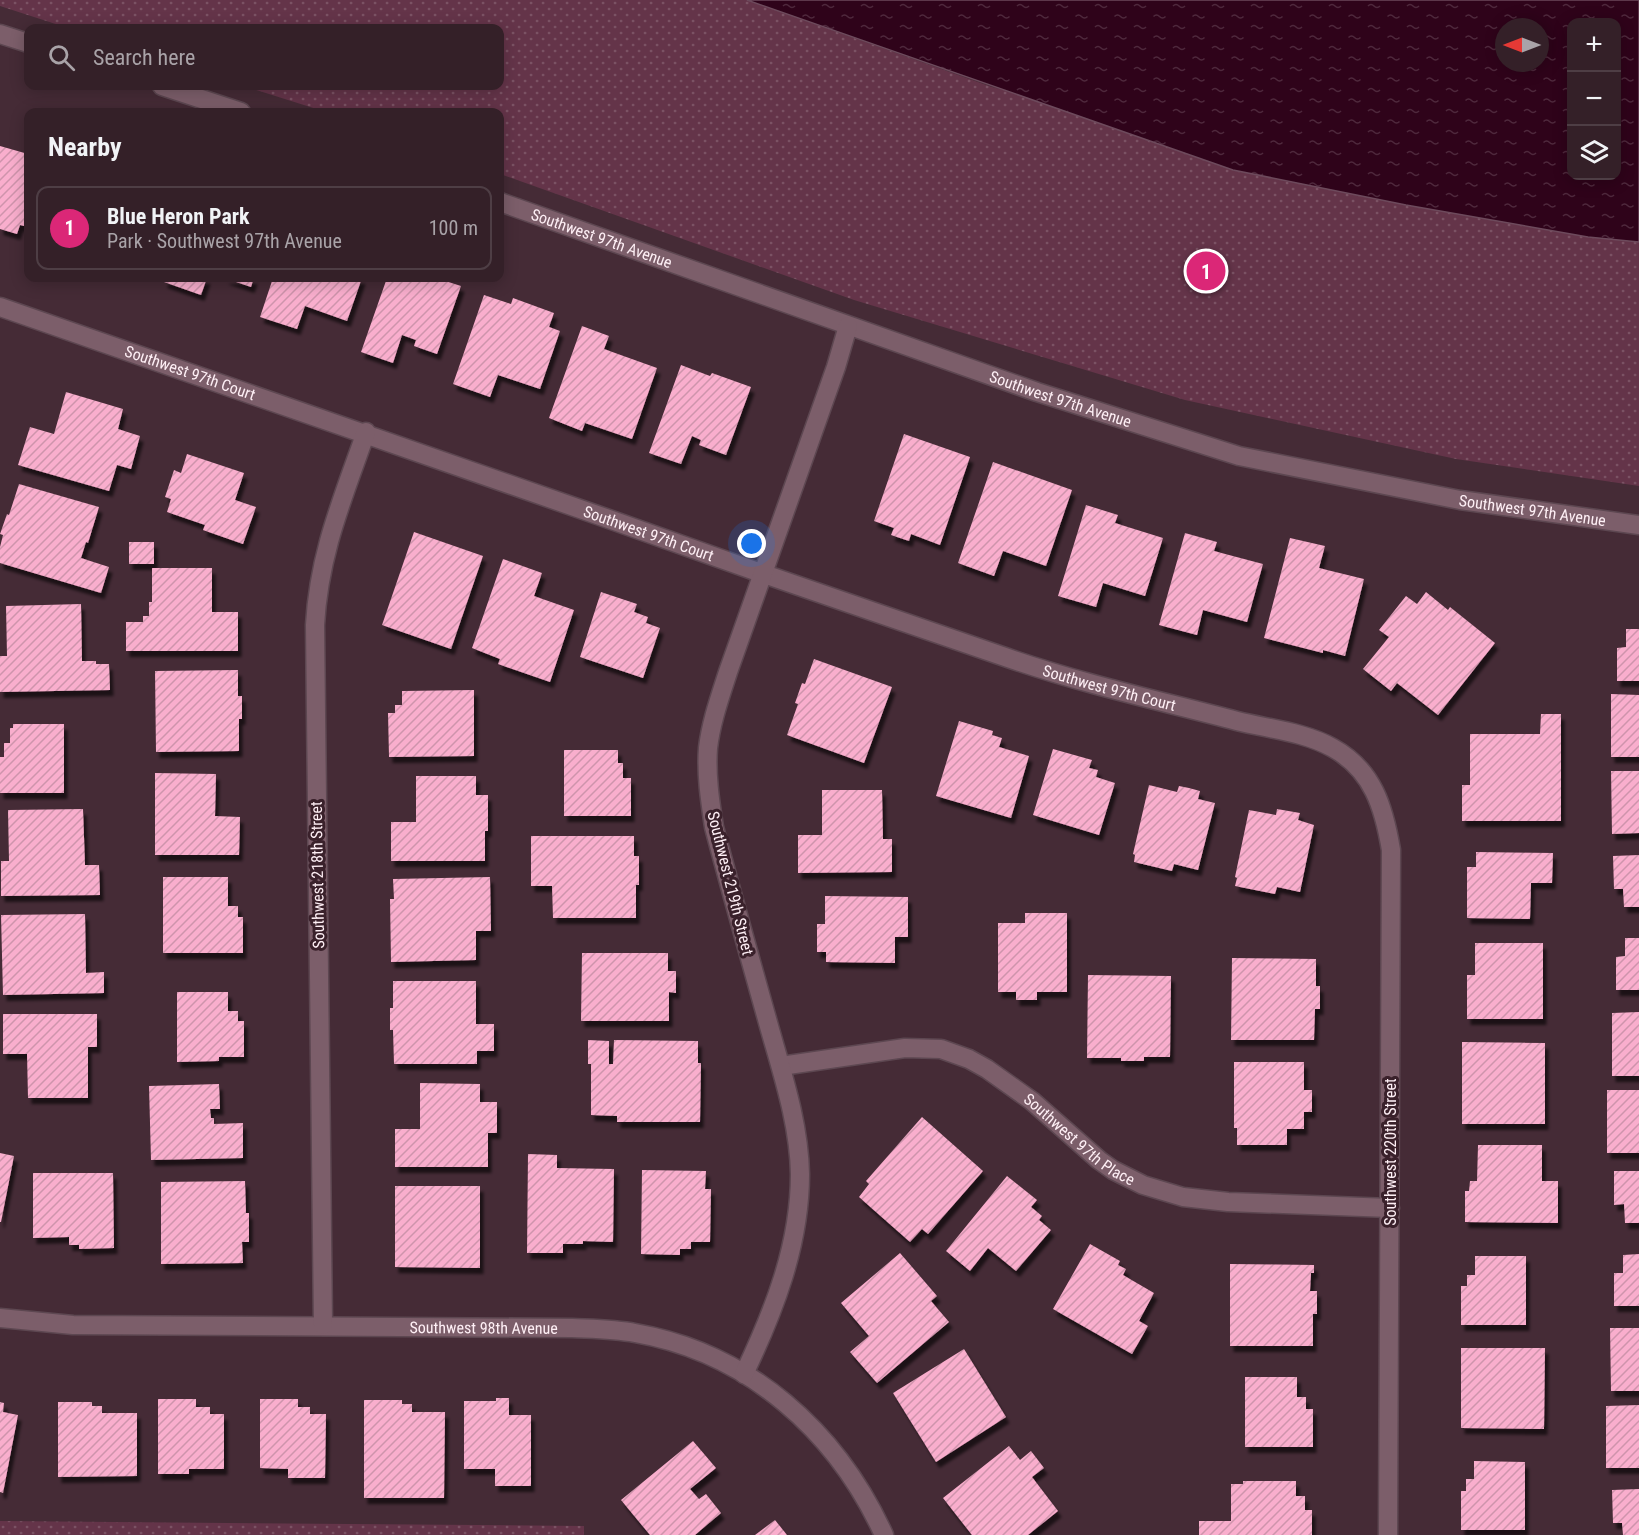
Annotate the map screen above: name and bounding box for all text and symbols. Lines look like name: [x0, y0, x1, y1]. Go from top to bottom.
north arrow: [1495, 18, 1549, 72]
map controls: [1567, 18, 1621, 180]
button: +: [1567, 18, 1621, 72]
search box: [24, 24, 504, 90]
icon: search: [45, 41, 78, 74]
text: Search here: [93, 45, 195, 70]
button: −: [1567, 72, 1621, 126]
button: layers: [1567, 126, 1621, 180]
text: Nearby: [48, 132, 122, 162]
text: Blue Heron Park: [107, 204, 250, 229]
street label: Southwest 97th Avenue: [529, 205, 675, 272]
text: 1: [64, 216, 75, 240]
text: 100 m: [429, 216, 478, 240]
text: Park · Southwest 97th Avenue: [107, 229, 342, 253]
pin: 1: [1186, 248, 1226, 294]
street label: Southwest 97th Court: [122, 342, 258, 404]
street label: Southwest 97th Avenue: [987, 367, 1134, 431]
street label: Southwest 97th Avenue: [1458, 491, 1607, 530]
street label: Southwest 97th Court: [581, 502, 717, 566]
your location: [737, 529, 766, 558]
street label: Southwest 97th Court: [1040, 661, 1178, 715]
street label: Southwest 218th Street: [307, 801, 328, 949]
street label: Southwest 219th Street: [703, 809, 758, 957]
street label: Southwest 220th Street: [1381, 1078, 1400, 1226]
street label: Southwest 97th Place: [1020, 1089, 1138, 1189]
street label: Southwest 98th Avenue: [410, 1318, 558, 1338]

